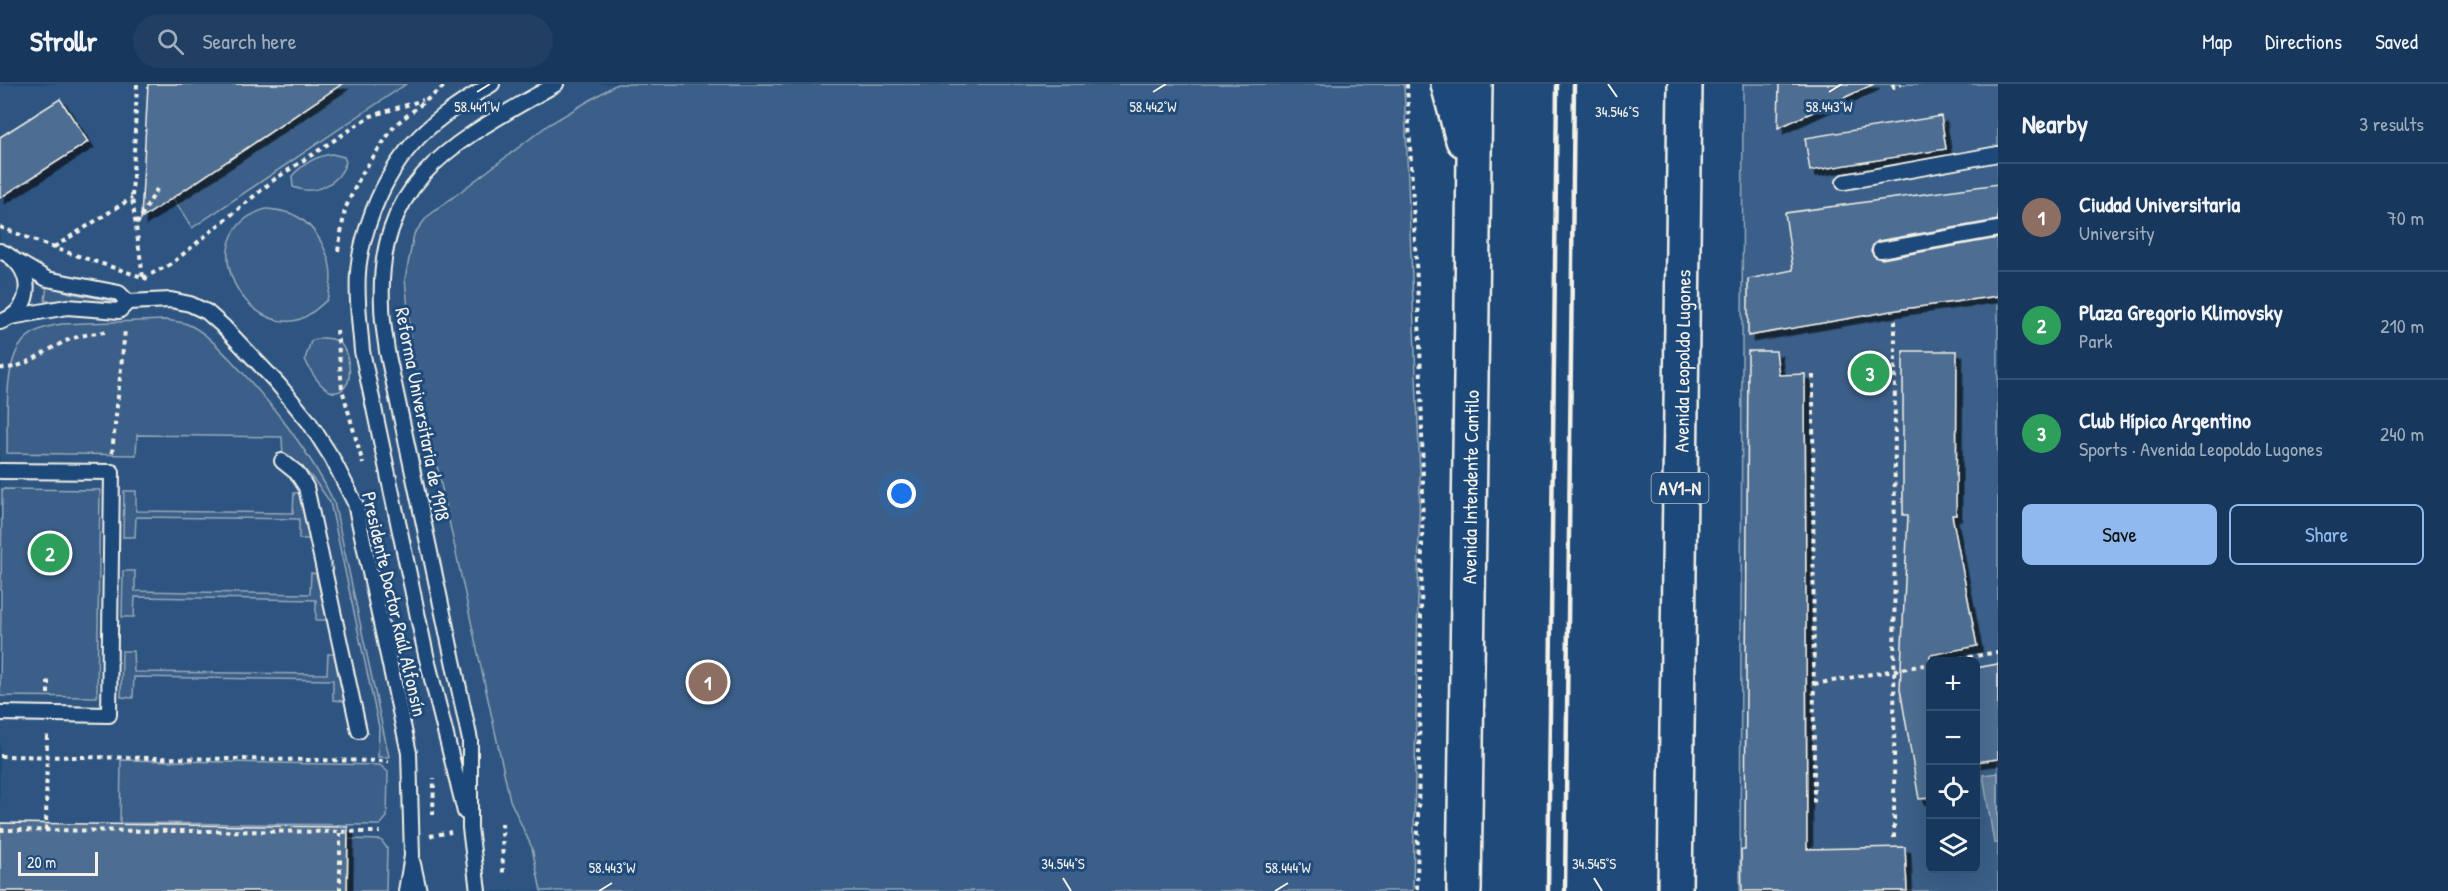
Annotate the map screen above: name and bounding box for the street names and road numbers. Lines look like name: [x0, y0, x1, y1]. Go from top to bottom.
street label: Avenida Leopoldo Lugones: [1667, 269, 1696, 452]
street label: Reforma Universitaria de 1918: [389, 305, 457, 523]
street label: Avenida Intendente Cantilo: [1455, 390, 1484, 584]
road number: AV1-N: [1652, 473, 1708, 503]
street label: Presidente Doctor Raúl Alfonsín: [356, 489, 434, 719]

